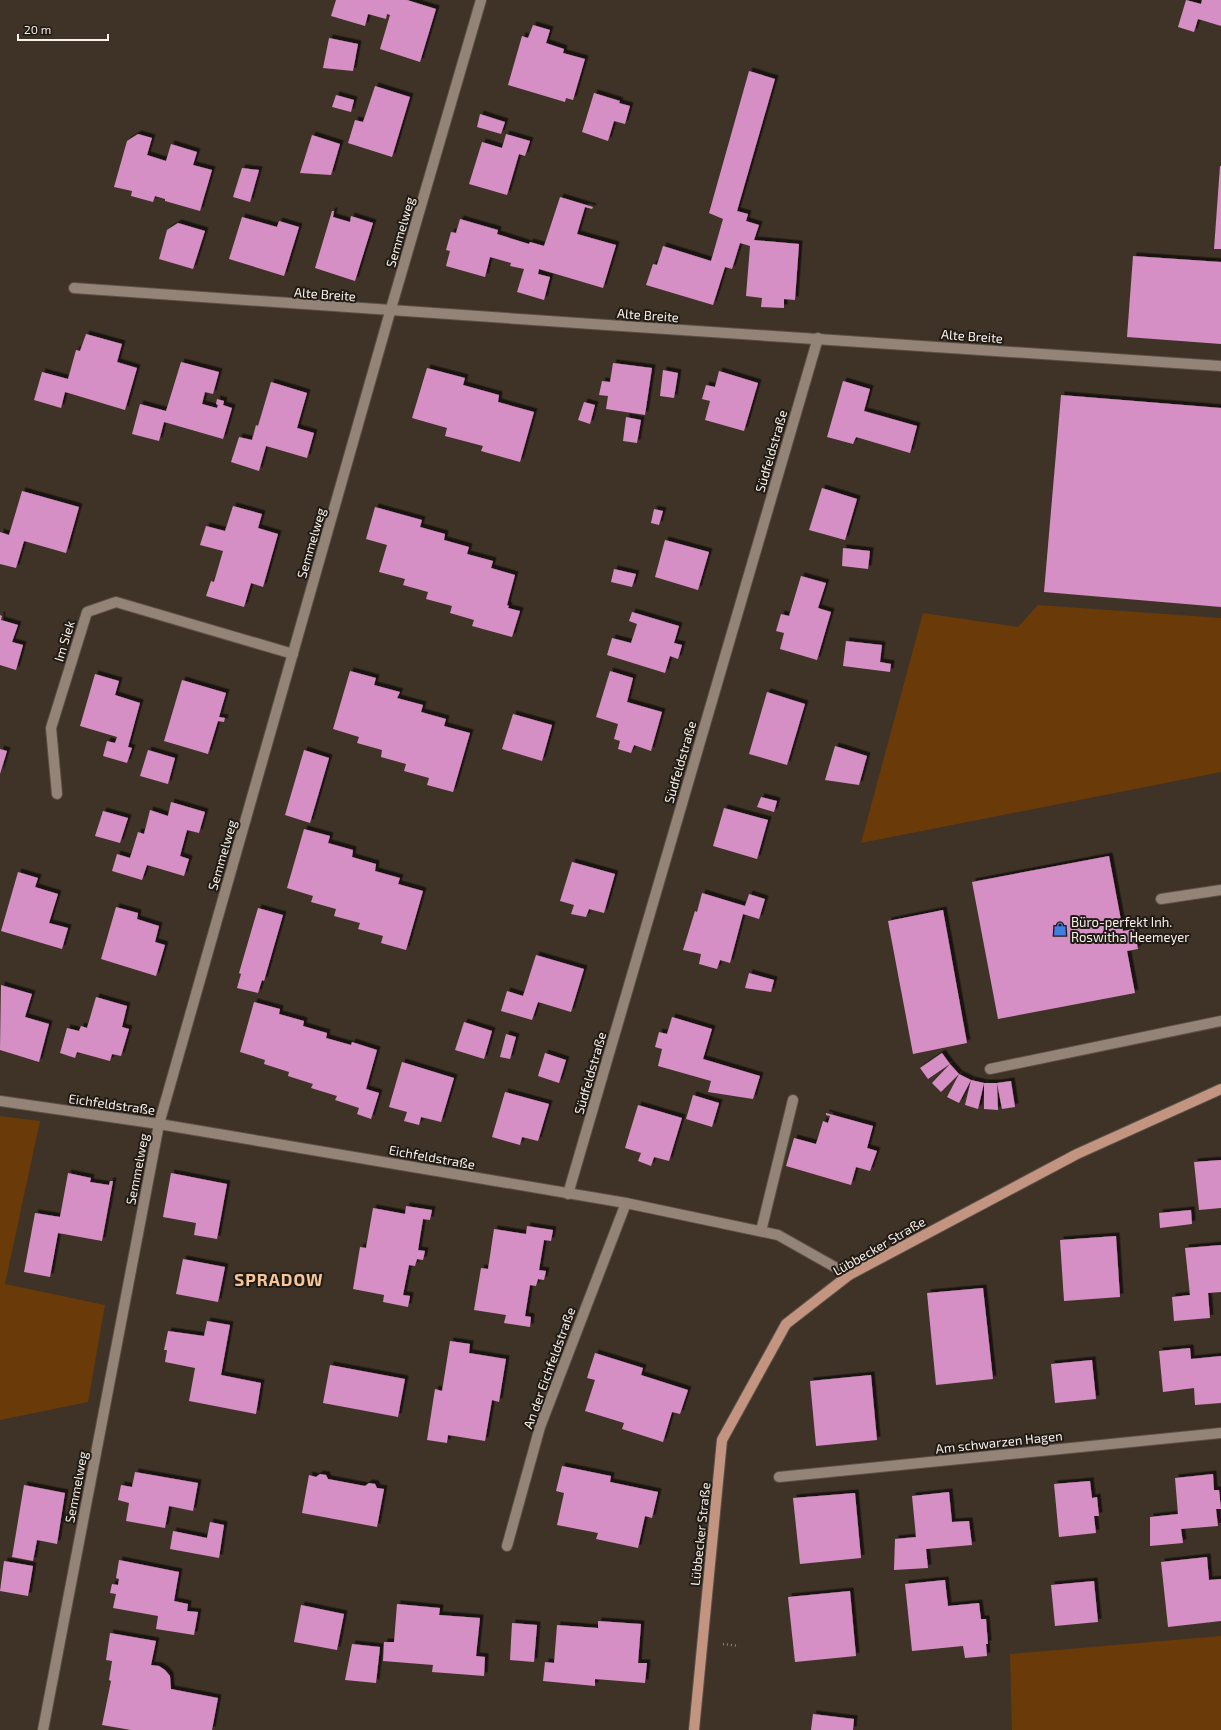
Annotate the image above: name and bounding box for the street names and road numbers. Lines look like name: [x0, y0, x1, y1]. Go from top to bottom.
street label: Semmelweg: [382, 195, 418, 269]
street label: Alte Breite: [294, 284, 356, 304]
street label: Alte Breite: [617, 305, 679, 325]
street label: Alte Breite: [941, 326, 1003, 346]
street label: Südfeldstraße: [752, 408, 790, 494]
street label: Semmelweg: [293, 506, 329, 580]
street label: Im Siek: [50, 618, 78, 663]
street label: Südfeldstraße: [661, 719, 699, 805]
street label: Semmelweg: [204, 818, 240, 892]
street label: Südfeldstraße: [571, 1030, 609, 1116]
street label: Eichfeldstraße: [68, 1090, 156, 1118]
street label: Semmelweg: [122, 1132, 152, 1206]
street label: Eichfeldstraße: [388, 1142, 476, 1172]
street label: Lübbecker Straße: [830, 1213, 928, 1279]
street label: An der Eichfeldstraße: [520, 1305, 578, 1431]
street label: Am schwarzen Hagen: [935, 1427, 1063, 1457]
street label: Semmelweg: [61, 1450, 91, 1524]
street label: Lübbecker Straße: [687, 1482, 713, 1586]

